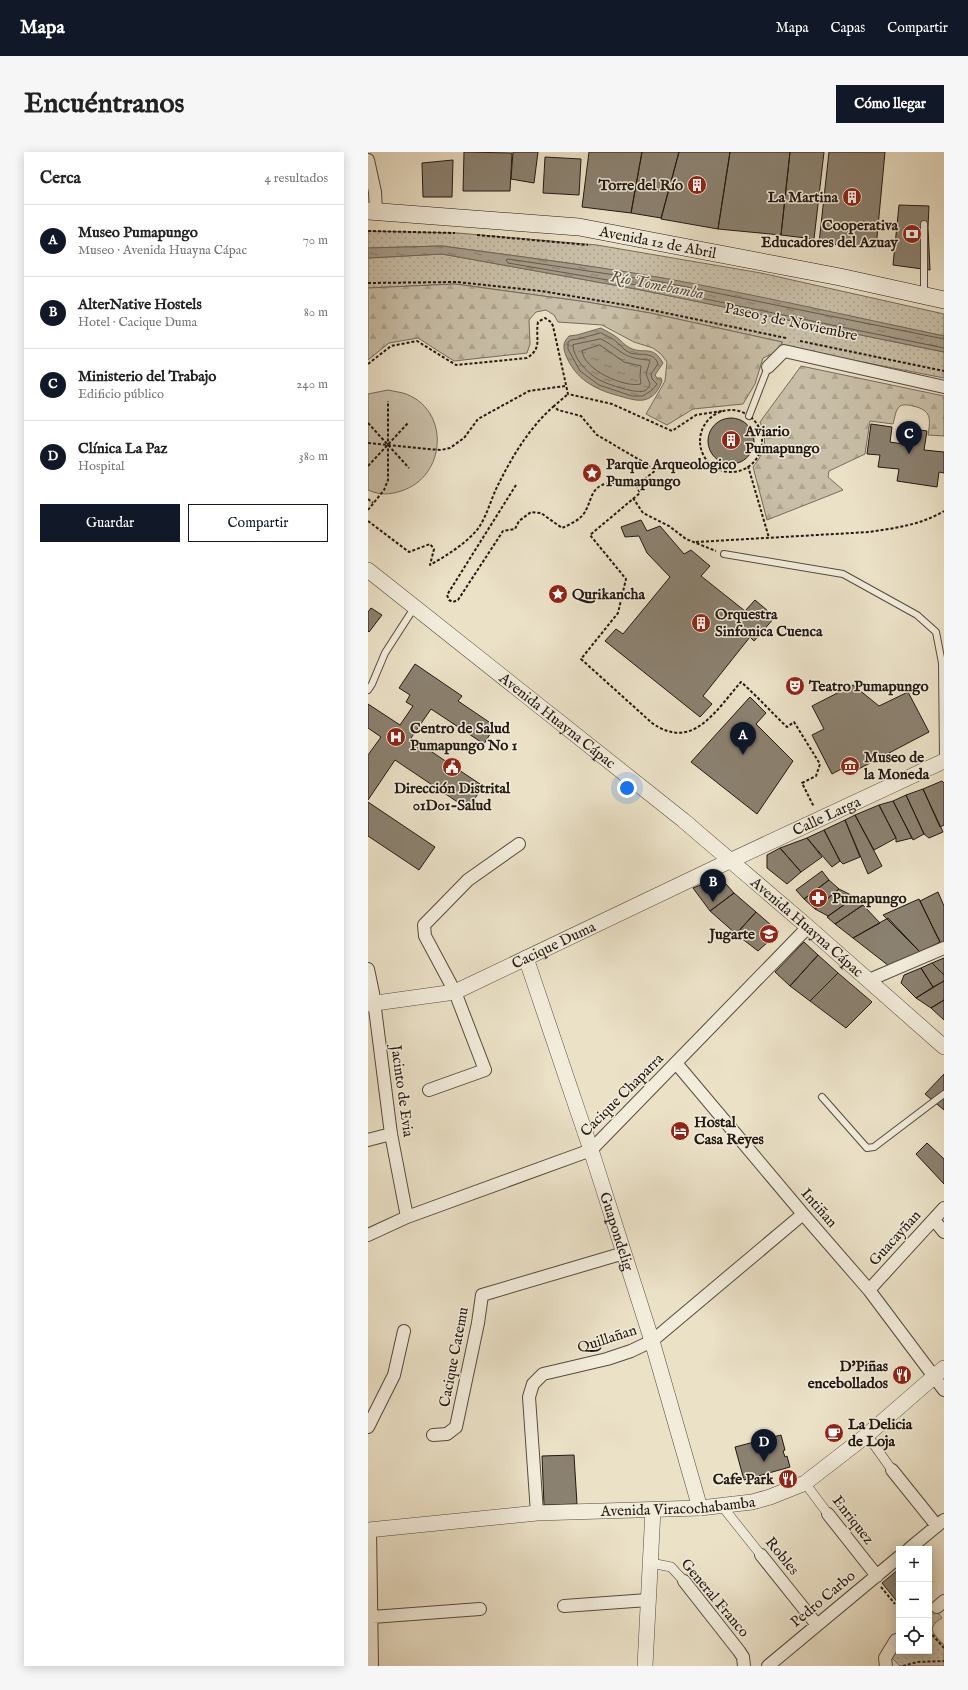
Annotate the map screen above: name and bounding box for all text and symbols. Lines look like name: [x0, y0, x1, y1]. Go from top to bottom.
text: Mapa: [20, 16, 65, 40]
text: Mapa: [776, 19, 809, 37]
text: Capas: [831, 19, 865, 37]
text: Compartir: [887, 19, 948, 37]
button: Cómo llegar: [836, 85, 944, 123]
text: Encuéntranos: [24, 87, 184, 122]
text: Cerca: [40, 168, 81, 189]
text: 4 resultados: [265, 170, 328, 187]
building icon: Torre del Río: [686, 174, 708, 196]
place label: Torre del Río: [598, 176, 683, 195]
building icon: La Martina: [841, 186, 863, 208]
place label: La Martina: [768, 188, 839, 207]
place label: Cooperativa Educadores del Azuay: [761, 216, 899, 252]
street label: Avenida 12 de Abril: [597, 221, 719, 263]
text: Museo Pumapungo: [78, 223, 198, 242]
bank icon: Cooperativa Educadores del Azuay: [901, 223, 923, 245]
text: A: [49, 232, 57, 249]
text: 70 m: [303, 232, 328, 249]
text: Museo · Avenida Huayna Cápac: [78, 242, 247, 259]
water label: Río Tomebamba: [609, 267, 705, 305]
text: AlterNative Hostels: [78, 295, 202, 314]
street label: Paseo 3 de Noviembre: [723, 299, 859, 345]
text: B: [49, 304, 57, 321]
text: 80 m: [304, 304, 328, 321]
text: Hotel · Cacique Duma: [78, 314, 197, 331]
text: Ministerio del Trabajo: [78, 367, 216, 386]
text: C: [48, 376, 58, 393]
text: 240 m: [296, 376, 328, 393]
text: Edificio público: [78, 386, 164, 403]
pin: C: [896, 421, 922, 454]
place label: Aviario Pumapungo: [744, 422, 820, 458]
building icon: Aviario Pumapungo: [720, 429, 742, 451]
text: Clínica La Paz: [78, 439, 167, 458]
text: D: [48, 448, 58, 465]
text: 380 m: [299, 448, 328, 465]
place label: Parque Arqueologico Pumapungo: [606, 455, 736, 491]
text: Hospital: [78, 458, 125, 475]
place icon: Parque Arqueologico Pumapungo: [581, 462, 603, 484]
button: Guardar: [40, 504, 180, 542]
button: Compartir: [188, 504, 328, 542]
place icon: Qurikancha: [547, 583, 569, 605]
place label: Qurikancha: [572, 585, 646, 604]
place label: Orquestra Sinfonica Cuenca: [715, 605, 823, 641]
building icon: Orquestra Sinfonica Cuenca: [690, 612, 712, 634]
street label: Avenida Huayna Cápac: [495, 668, 620, 772]
theatre icon: Teatro Pumapungo: [784, 675, 806, 697]
place label: Teatro Pumapungo: [808, 677, 929, 696]
place label: Centro de Salud Pumapungo No 1: [410, 719, 518, 755]
pin: A: [730, 722, 756, 755]
hospital icon: Centro de Salud Pumapungo No 1: [385, 726, 407, 748]
place label: Museo de la Moneda: [863, 748, 930, 784]
museum icon: Museo de la Moneda: [839, 755, 861, 777]
public building icon: Dirección Distrital 01D01-Salud: [441, 756, 463, 778]
your location: [617, 778, 637, 798]
place label: Dirección Distrital 01D01-Salud: [394, 779, 511, 815]
street label: Calle Larga: [789, 792, 864, 840]
pin: B: [700, 869, 726, 902]
street label: Avenida Huayna Cápac: [746, 872, 867, 981]
pharmacy icon: Pumapungo: [807, 887, 829, 909]
place label: Pumapungo: [832, 889, 907, 908]
street label: Cacique Duma: [508, 917, 599, 973]
school or university icon: Jugarte: [758, 923, 780, 945]
place label: Jugarte: [707, 925, 755, 944]
street label: Jacinto de Evia: [386, 1042, 418, 1139]
street label: Cacique Chaparra: [576, 1049, 668, 1141]
place label: Hostal Casa Reyes: [694, 1113, 765, 1149]
hotel icon: Hostal Casa Reyes: [669, 1120, 691, 1142]
street label: Intiñan: [797, 1184, 841, 1232]
street label: Guapondelig: [595, 1190, 639, 1274]
street label: Guacayñan: [865, 1206, 925, 1270]
street label: Cacique Catemu: [435, 1305, 473, 1409]
street label: Quillañan: [575, 1320, 639, 1357]
place label: D'Piñas encebollados: [808, 1357, 889, 1393]
restaurant icon: D'Piñas encebollados: [891, 1364, 913, 1386]
place label: La Delicia de Loja: [848, 1415, 913, 1451]
cafe icon: La Delicia de Loja: [823, 1422, 845, 1444]
pin: D: [751, 1429, 777, 1462]
restaurant icon: Cafe Park: [777, 1468, 799, 1490]
place label: Cafe Park: [713, 1470, 775, 1489]
street label: Avenida Viracochabamba: [599, 1492, 757, 1521]
street label: Enriquez: [828, 1492, 878, 1548]
street label: Robles: [761, 1533, 803, 1579]
map controls: [896, 1546, 932, 1654]
button: +: [896, 1546, 932, 1582]
street label: General Franco: [677, 1555, 753, 1641]
street label: Pedro Carbo: [787, 1566, 859, 1632]
button: −: [896, 1582, 932, 1618]
button: locate: [896, 1618, 932, 1654]

